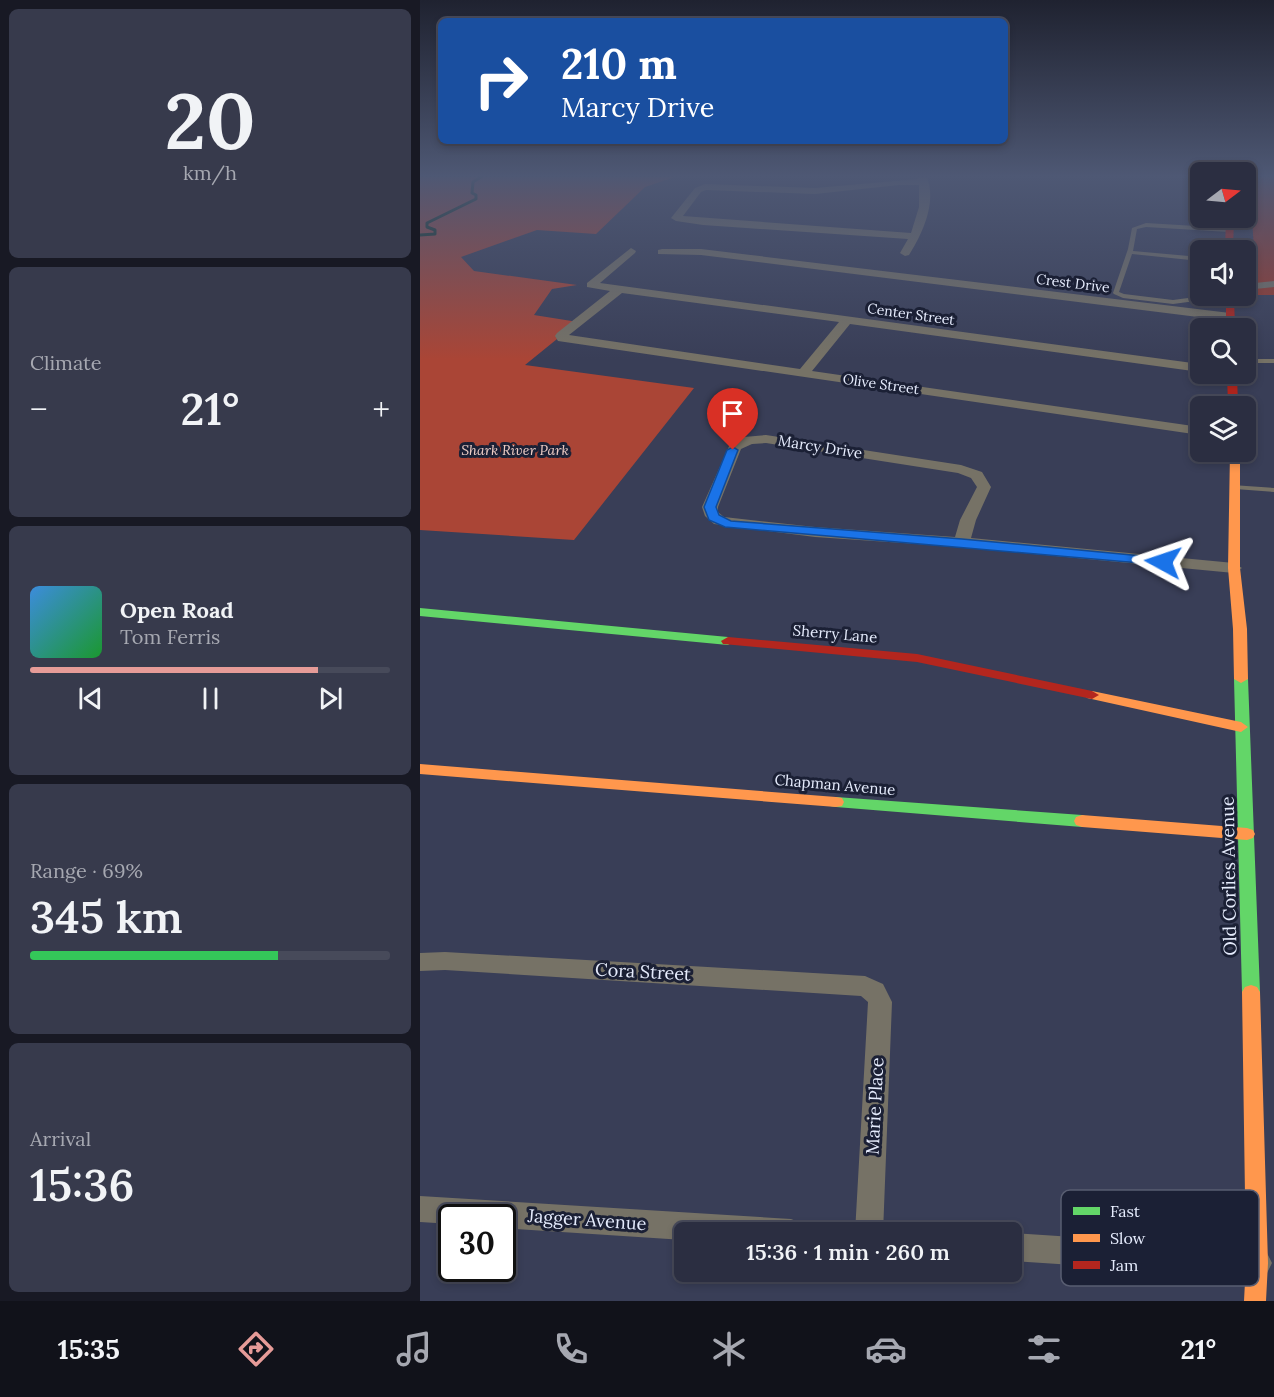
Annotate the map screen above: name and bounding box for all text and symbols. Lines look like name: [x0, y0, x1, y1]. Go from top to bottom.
text: 210 m: [561, 37, 677, 91]
icon: right: [462, 42, 540, 120]
text: 20: [164, 71, 256, 170]
text: Marcy Drive: [561, 90, 714, 124]
text: km/h: [183, 160, 237, 185]
north arrow: [1190, 162, 1256, 228]
map controls: [1190, 162, 1256, 462]
button: sound: [1190, 240, 1256, 306]
street label: Crest Drive: [1035, 270, 1111, 296]
street label: Center Street: [866, 299, 956, 329]
button: search: [1190, 318, 1256, 384]
text: Climate: [30, 350, 102, 375]
street label: Olive Street: [842, 370, 921, 398]
text: 21°: [180, 380, 240, 437]
text: −: [30, 388, 48, 430]
text: +: [372, 388, 390, 430]
pin: [707, 388, 758, 450]
button: layers: [1190, 396, 1256, 462]
icon: arrive: [716, 397, 749, 430]
street label: Marcy Drive: [777, 430, 864, 463]
park label: Shark River Park: [461, 441, 569, 459]
position arrow: [1131, 530, 1195, 594]
text: Open Road: [120, 596, 234, 624]
street label: Sherry Lane: [792, 620, 878, 647]
text: Tom Ferris: [120, 624, 220, 649]
icon: previous: [74, 682, 107, 715]
icon: pause: [194, 682, 227, 715]
icon: next: [314, 682, 347, 715]
street label: Chapman Avenue: [774, 770, 896, 799]
street label: Old Corlies Avenue: [1216, 796, 1241, 956]
text: Range · 69%: [30, 858, 143, 883]
text: 345 km: [30, 888, 183, 945]
street label: Cora Street: [595, 958, 692, 985]
street label: Marie Place: [860, 1057, 889, 1155]
text: Arrival: [30, 1126, 91, 1151]
text: 15:36: [30, 1156, 134, 1213]
legend: [1061, 1190, 1259, 1286]
text: Fast: [1110, 1201, 1141, 1221]
speed limit sign: 30: [438, 1204, 516, 1282]
street label: Jagger Avenue: [526, 1204, 647, 1235]
text: Slow: [1110, 1228, 1146, 1248]
text: 15:36 · 1 min · 260 m: [746, 1238, 950, 1266]
text: Jam: [1109, 1255, 1138, 1275]
icon: directions: [235, 1328, 277, 1370]
icon: music: [393, 1328, 435, 1370]
icon: phone: [550, 1328, 592, 1370]
icon: climate: [708, 1328, 750, 1370]
icon: car: [865, 1328, 907, 1370]
icon: filters: [1023, 1328, 1065, 1370]
text: 15:35: [58, 1332, 120, 1366]
text: 21°: [1180, 1332, 1216, 1366]

